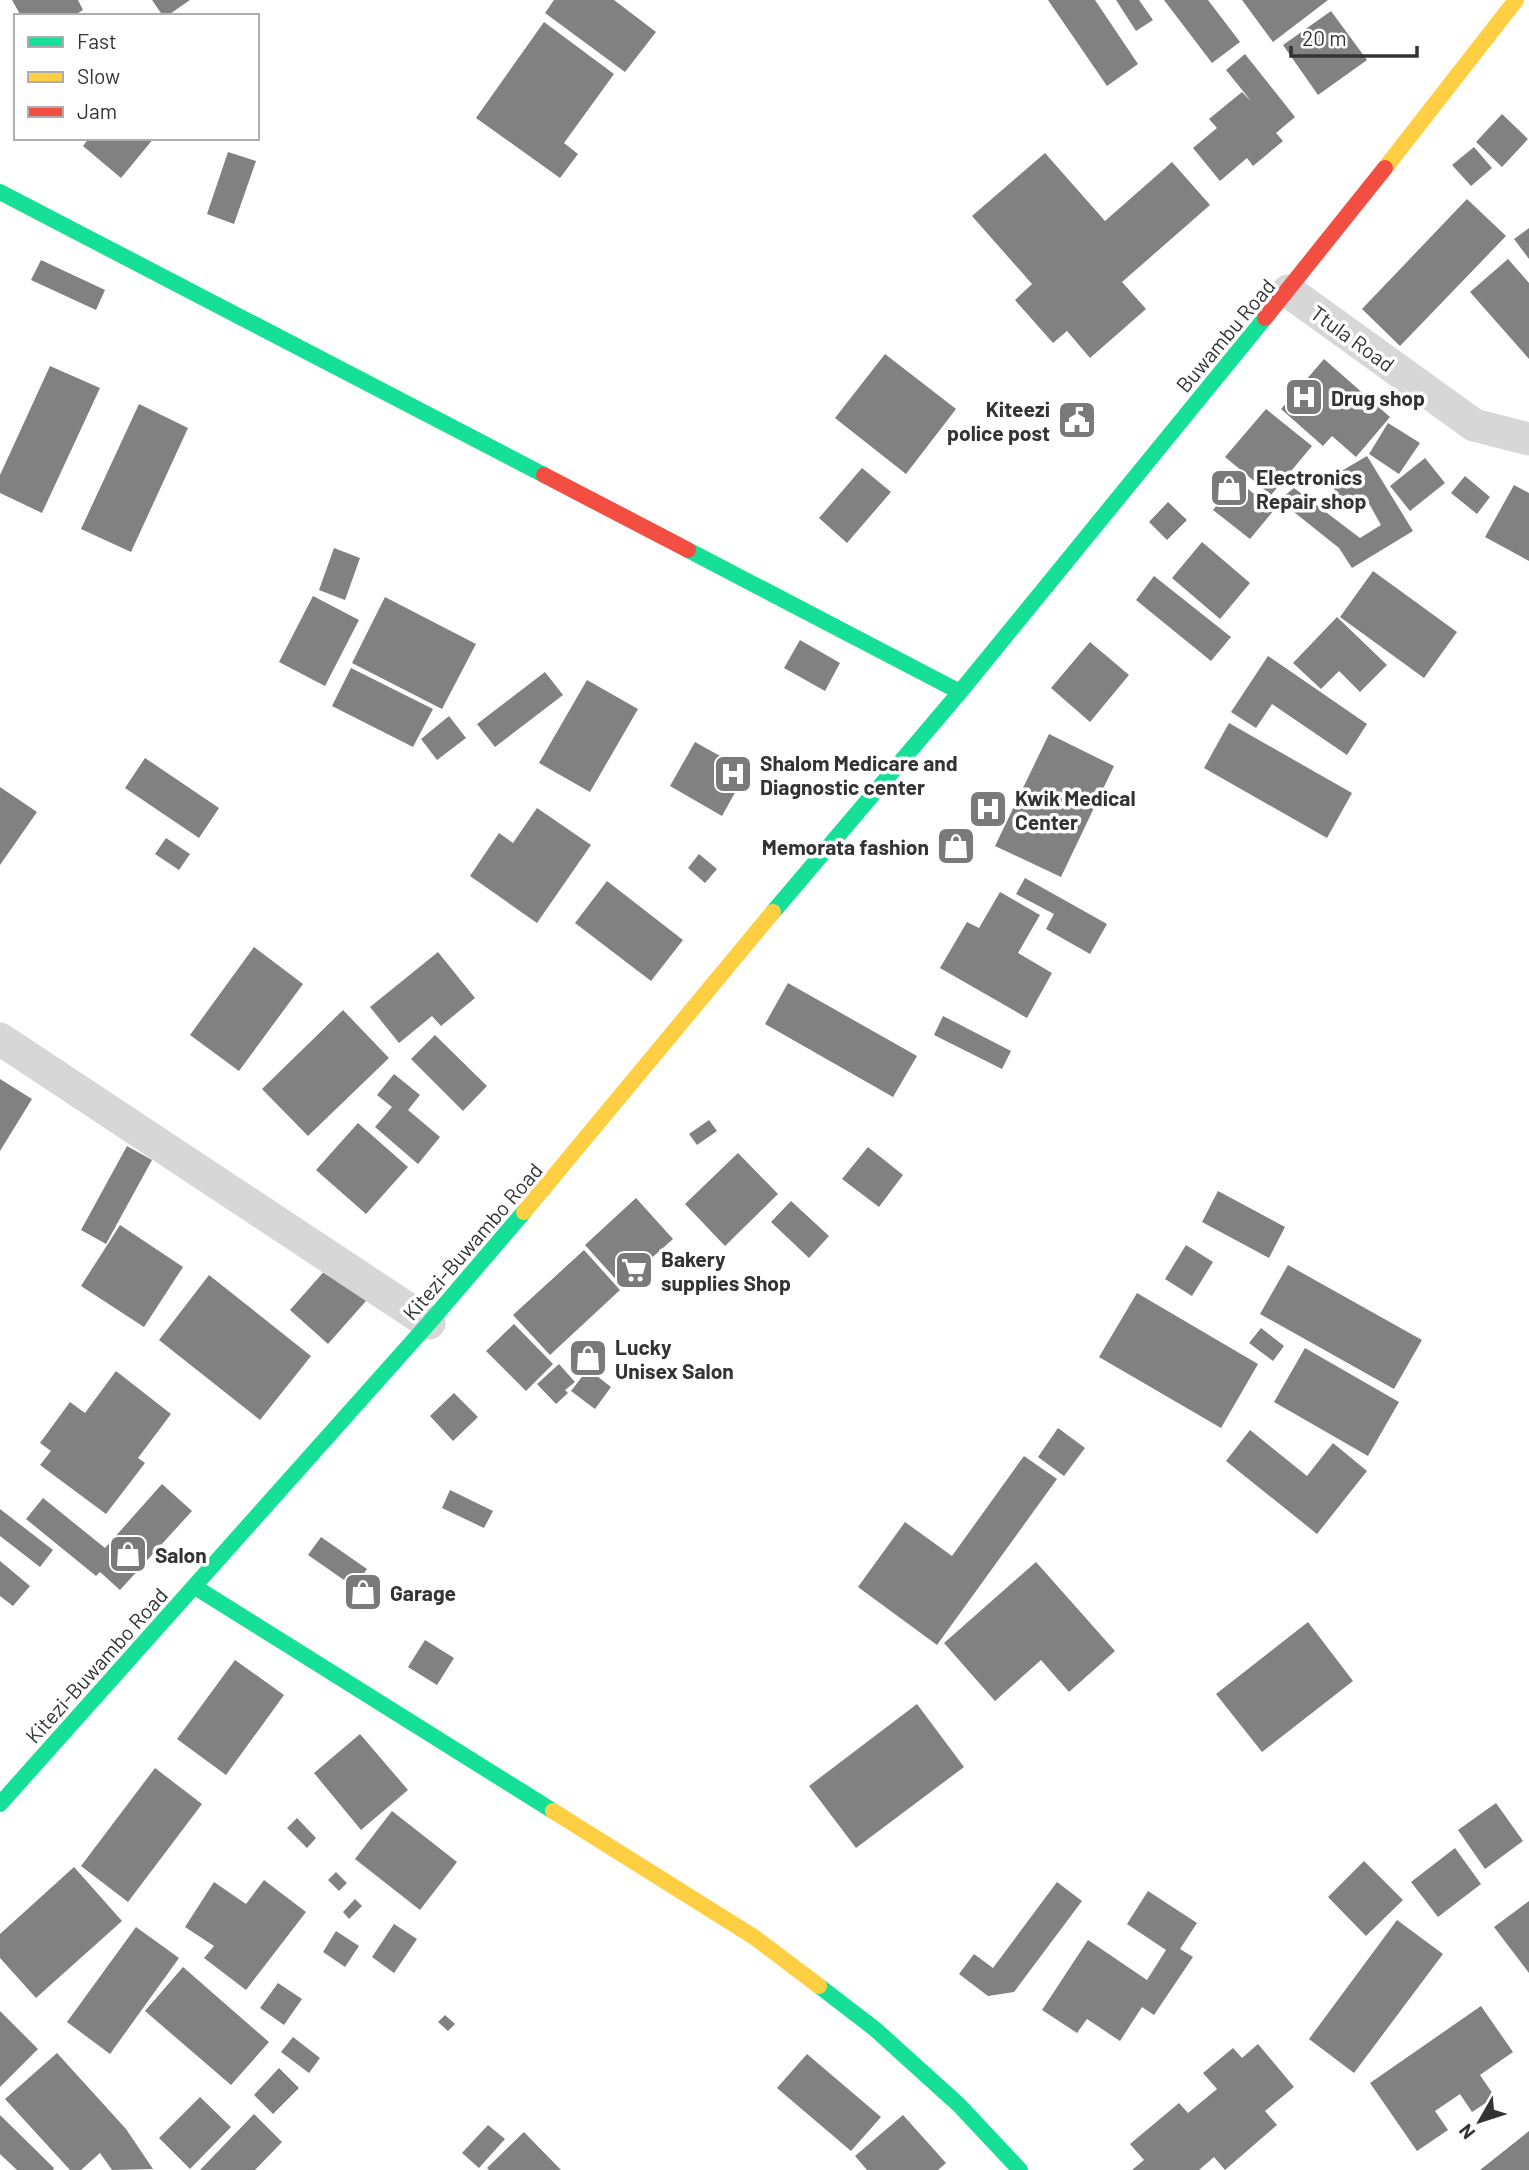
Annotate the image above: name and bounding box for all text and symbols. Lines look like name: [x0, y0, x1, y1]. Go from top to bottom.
legend: [14, 14, 259, 140]
scale bar: [1291, 14, 1417, 58]
text: 20 m: [1302, 25, 1347, 50]
text: Fast: [77, 28, 117, 53]
text: Slow: [77, 63, 120, 88]
text: Jam: [77, 98, 117, 123]
street label: Buwambu Road: [1170, 273, 1280, 397]
street label: Ttula Road: [1306, 299, 1400, 377]
hospital icon: Drug shop: [1283, 376, 1325, 418]
place label: Drug shop: [1331, 385, 1425, 410]
place label: Kiteezi police post: [947, 396, 1050, 445]
public building icon: Kiteezi police post: [1056, 399, 1098, 441]
place label: Electronics Repair shop: [1256, 464, 1366, 513]
shop icon: Electronics Repair shop: [1208, 467, 1250, 509]
place label: Shalom Medicare and Diagnostic center: [760, 750, 958, 799]
hospital icon: Shalom Medicare and Diagnostic center: [712, 753, 754, 795]
place label: Kwik Medical Center: [1015, 785, 1136, 834]
hospital icon: Kwik Medical Center: [967, 788, 1009, 830]
shop icon: Memorata fashion: [935, 825, 977, 867]
place label: Memorata fashion: [762, 834, 929, 859]
street label: Kitezi-Buwambo Road: [397, 1157, 547, 1325]
place label: Bakery supplies Shop: [661, 1246, 791, 1295]
supermarket icon: Bakery supplies Shop: [613, 1249, 655, 1291]
place label: Lucky Unisex Salon: [615, 1334, 734, 1383]
shop icon: Lucky Unisex Salon: [567, 1337, 609, 1379]
shop icon: Salon: [107, 1533, 149, 1575]
place label: Salon: [155, 1542, 207, 1567]
shop icon: Garage: [342, 1571, 384, 1613]
place label: Garage: [390, 1580, 456, 1605]
street label: Kitezi-Buwambo Road: [20, 1582, 172, 1748]
north arrow: [1445, 2086, 1515, 2156]
text: N: [1453, 2120, 1479, 2144]

